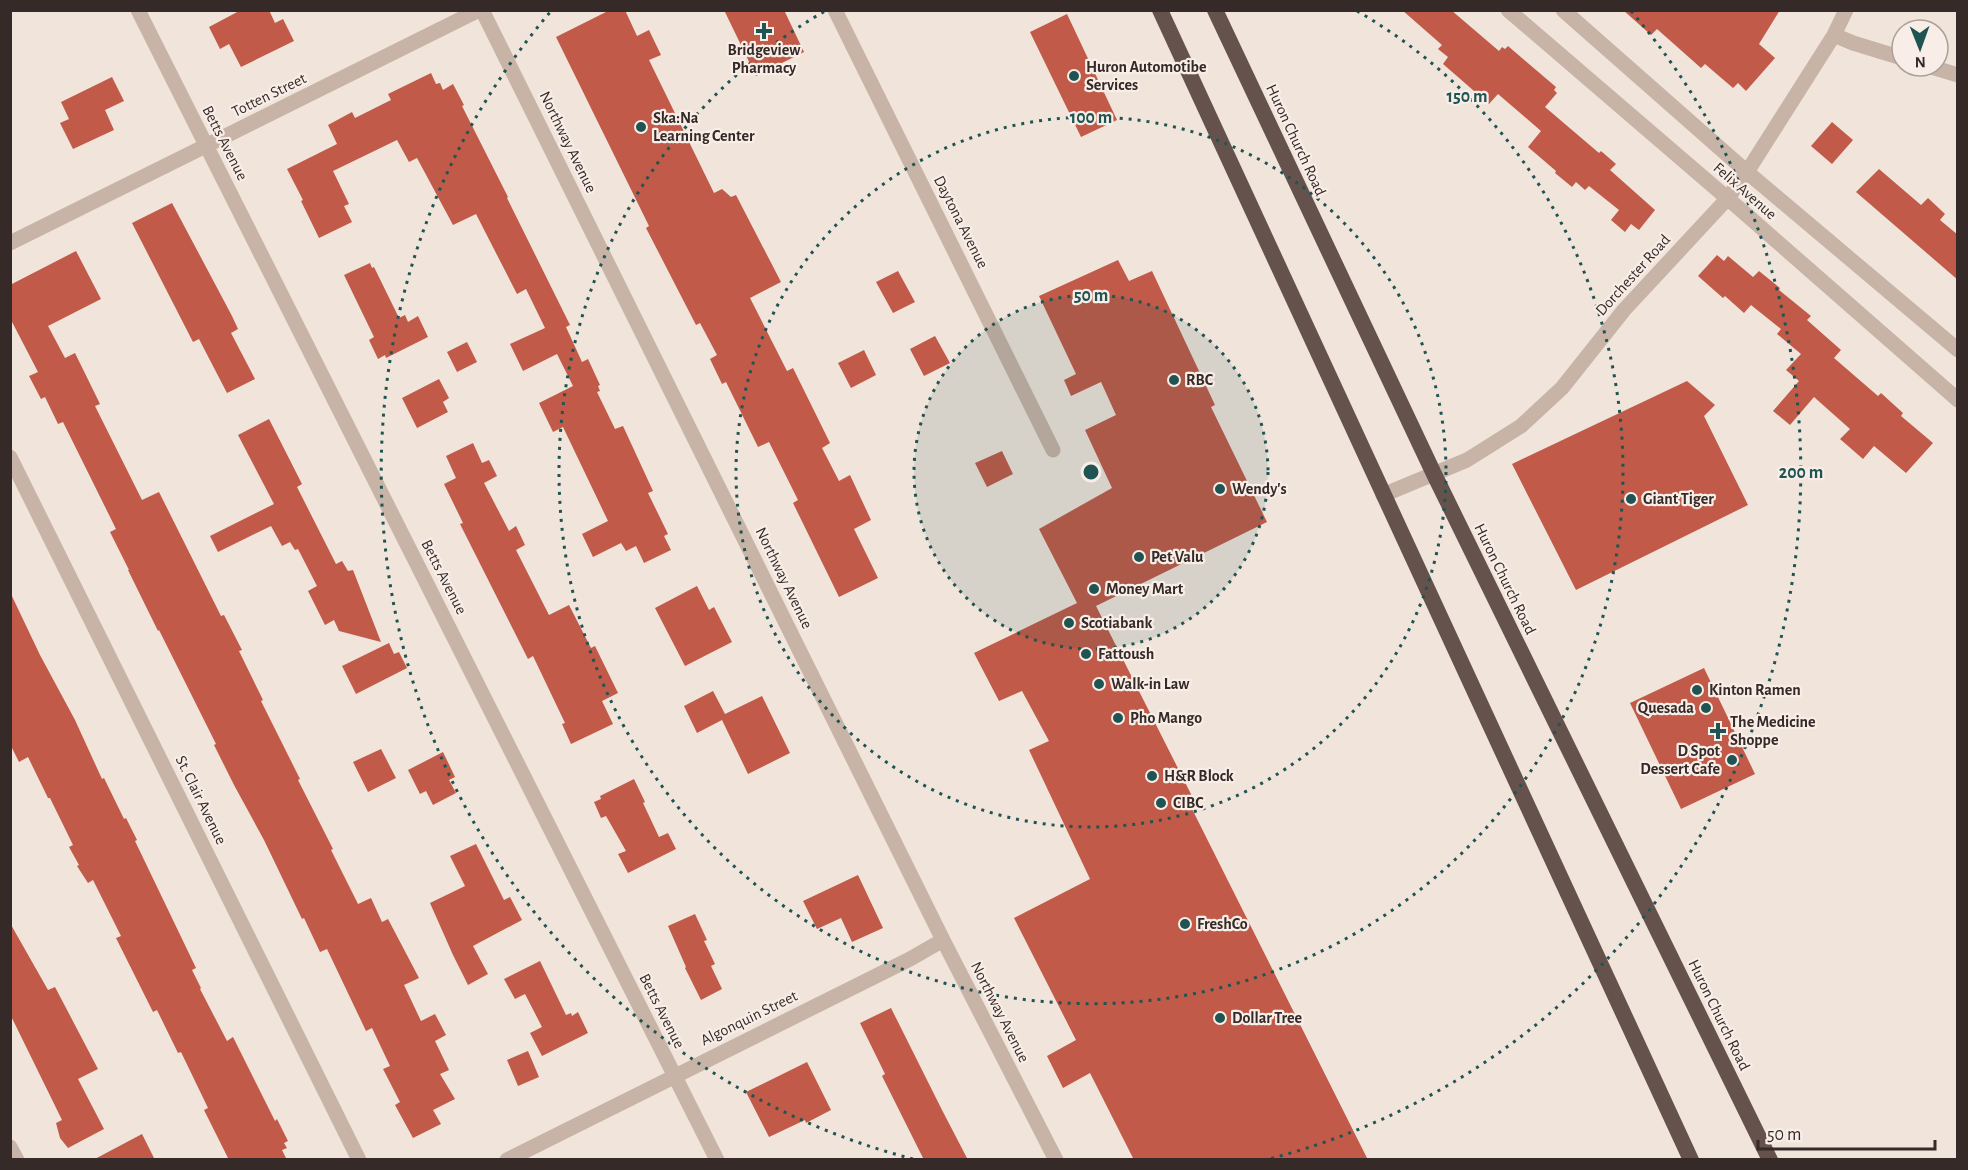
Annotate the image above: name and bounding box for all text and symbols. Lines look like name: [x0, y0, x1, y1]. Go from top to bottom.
north arrow: [1890, 18, 1950, 78]
marker: Bridgeview Pharmacy: [757, 24, 771, 38]
place label: Bridgeview Pharmacy: [728, 42, 801, 77]
text: N: [1915, 54, 1926, 70]
place label: Huron Automotibe Services: [1086, 59, 1207, 93]
marker: Huron Automotibe Services: [1067, 69, 1081, 83]
street label: Totten Street: [229, 70, 309, 120]
street label: Huron Church Road: [1263, 82, 1329, 198]
text: 150 m: [1447, 88, 1487, 106]
street label: Northway Avenue: [536, 89, 599, 196]
street label: Betts Avenue: [199, 103, 251, 183]
text: 100 m: [1070, 109, 1112, 127]
place label: Ska:Na Learning Center: [653, 110, 755, 144]
marker: Ska:Na Learning Center: [634, 120, 648, 134]
street label: Felix Avenue: [1710, 159, 1780, 223]
street label: Daytona Avenue: [930, 173, 991, 271]
street label: Dorchester Road: [1593, 231, 1673, 319]
text: 50 m: [1074, 287, 1108, 305]
place label: RBC: [1186, 372, 1214, 388]
marker: RBC: [1167, 373, 1181, 387]
centre of rings: [1081, 462, 1101, 482]
text: 200 m: [1779, 464, 1823, 482]
place label: Wendy's: [1232, 481, 1287, 498]
marker: Wendy's: [1213, 482, 1227, 496]
place label: Giant Tiger: [1643, 491, 1714, 507]
marker: Giant Tiger: [1624, 492, 1638, 506]
street label: Huron Church Road: [1471, 521, 1539, 637]
street label: Northway Avenue: [752, 525, 815, 632]
street label: Betts Avenue: [418, 537, 470, 617]
place label: Pet Valu: [1151, 549, 1204, 565]
marker: Pet Valu: [1132, 550, 1146, 564]
place label: Money Mart: [1106, 581, 1184, 598]
marker: Money Mart: [1087, 582, 1101, 596]
place label: Scotiabank: [1081, 615, 1152, 631]
marker: Scotiabank: [1062, 616, 1076, 630]
place label: Fattoush: [1098, 646, 1154, 662]
marker: Fattoush: [1079, 647, 1093, 661]
place label: Walk-in Law: [1111, 676, 1190, 692]
marker: Walk-in Law: [1092, 677, 1106, 691]
place label: Kinton Ramen: [1709, 682, 1801, 698]
marker: Kinton Ramen: [1690, 683, 1704, 697]
place label: Quesada: [1638, 700, 1694, 717]
marker: Quesada: [1699, 701, 1713, 715]
place label: Pho Mango: [1130, 710, 1202, 726]
marker: Pho Mango: [1111, 711, 1125, 725]
place label: The Medicine Shoppe: [1730, 714, 1816, 748]
marker: The Medicine Shoppe: [1711, 724, 1725, 738]
place label: D Spot Dessert Cafe: [1640, 743, 1721, 777]
street label: St. Clair Avenue: [173, 753, 229, 847]
marker: D Spot Dessert Cafe: [1725, 753, 1739, 767]
place label: H&R Block: [1164, 768, 1234, 784]
marker: H&R Block: [1145, 769, 1159, 783]
place label: CIBC: [1173, 795, 1204, 811]
marker: CIBC: [1154, 796, 1168, 810]
place label: FreshCo: [1197, 916, 1248, 932]
marker: FreshCo: [1178, 917, 1192, 931]
street label: Huron Church Road: [1685, 957, 1753, 1073]
street label: Northway Avenue: [967, 959, 1032, 1065]
street label: Betts Avenue: [636, 971, 688, 1051]
street label: Algonquin Street: [698, 988, 800, 1048]
place label: Dollar Tree: [1232, 1010, 1303, 1026]
marker: Dollar Tree: [1213, 1011, 1227, 1025]
scale bar: [1758, 1113, 1935, 1151]
text: 50 m: [1767, 1126, 1801, 1144]

